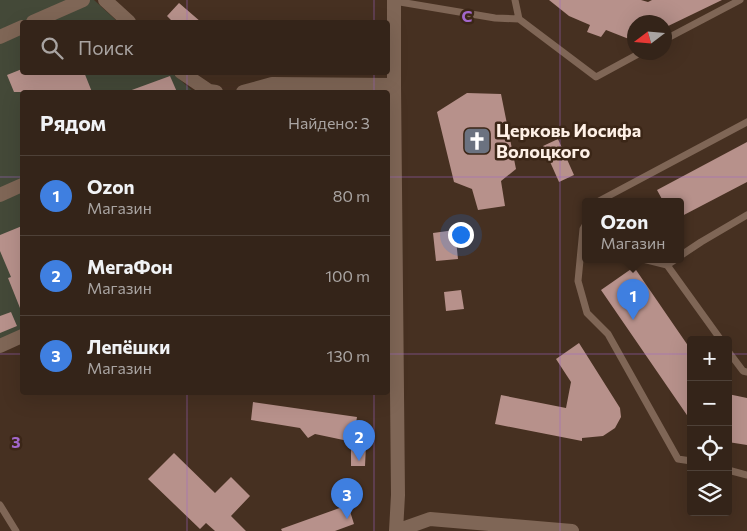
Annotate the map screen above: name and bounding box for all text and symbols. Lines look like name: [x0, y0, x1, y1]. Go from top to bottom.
text: C: [462, 6, 473, 25]
north arrow: [627, 15, 672, 60]
search box: [20, 20, 390, 75]
icon: search: [38, 34, 66, 62]
text: Поиск: [78, 36, 134, 59]
text: Рядом: [40, 110, 106, 135]
text: Найдено: 3: [288, 113, 370, 132]
place label: Церковь Иосифа Волоцкого: [496, 119, 641, 162]
church icon: Церковь Иосифа Волоцкого: [462, 126, 492, 156]
text: Ozon: [87, 175, 135, 198]
text: 1: [52, 186, 60, 205]
text: 80 m: [333, 186, 370, 205]
text: Магазин: [87, 198, 152, 217]
popup: [582, 198, 684, 263]
text: Ozon: [601, 210, 648, 233]
your location: [448, 222, 474, 248]
text: Магазин: [601, 233, 665, 252]
text: МегаФон: [87, 255, 173, 278]
text: 2: [51, 266, 61, 285]
text: 100 m: [325, 266, 370, 285]
text: Магазин: [87, 278, 152, 297]
pin: 1: [617, 279, 649, 320]
text: Лепёшки: [87, 335, 170, 358]
map controls: [687, 336, 732, 516]
button: +: [687, 336, 732, 381]
text: 3: [51, 346, 61, 365]
text: 130 m: [327, 346, 370, 365]
text: Магазин: [87, 358, 152, 377]
button: −: [687, 381, 732, 426]
pin: 2: [343, 420, 375, 461]
button: locate: [687, 426, 732, 471]
text: 3: [11, 432, 21, 451]
button: layers: [687, 471, 732, 516]
pin: 3: [331, 478, 363, 519]

